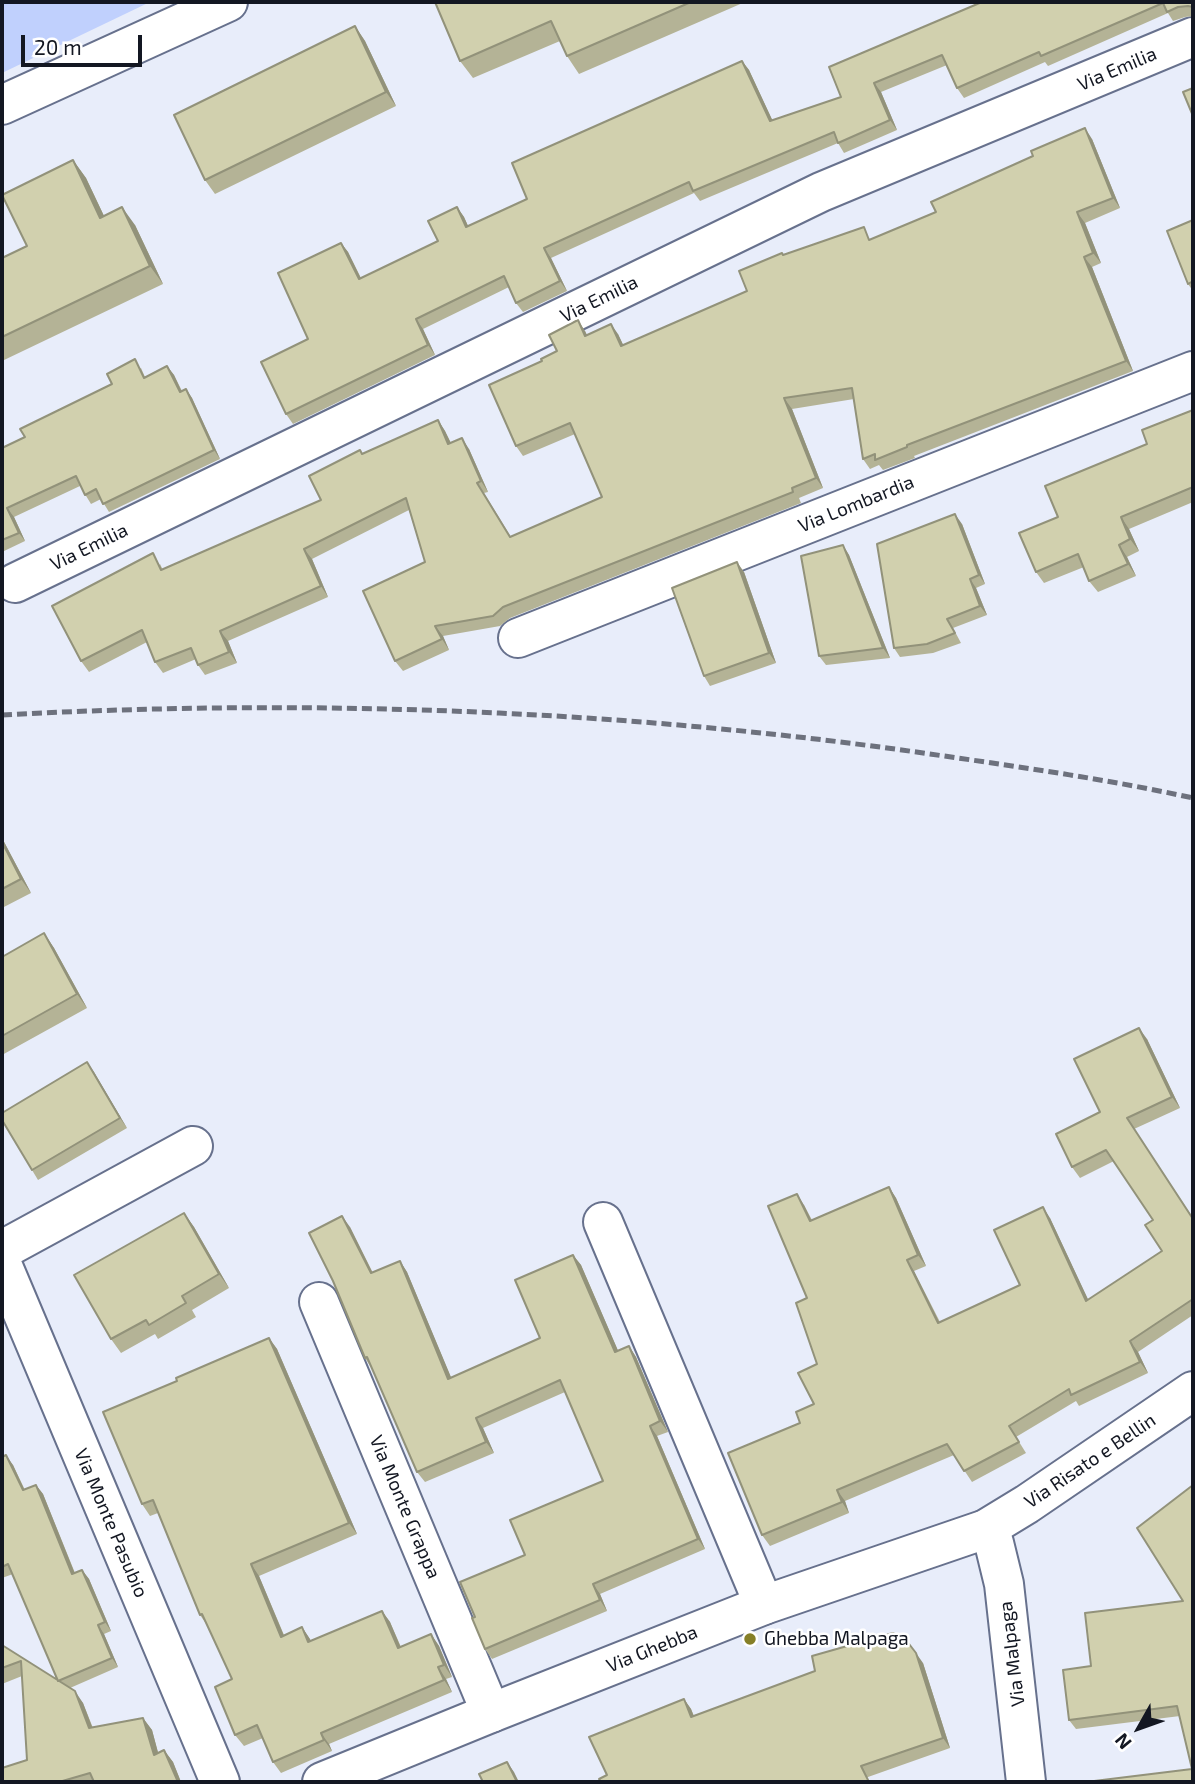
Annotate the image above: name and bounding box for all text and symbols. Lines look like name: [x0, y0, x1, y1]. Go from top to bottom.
scale bar: [24, 21, 145, 65]
text: 20 m: [34, 34, 82, 59]
street label: Via Emilia: [1074, 42, 1160, 96]
street label: Via Emilia: [556, 270, 642, 328]
street label: Via Lombardia: [795, 470, 917, 538]
street label: Via Emilia: [46, 518, 132, 576]
street label: Via Risato e Bellin: [1020, 1409, 1160, 1513]
street label: Via Monte Grappa: [365, 1432, 445, 1582]
street label: Via Monte Pasubio: [69, 1445, 153, 1601]
street label: Via Malpaga: [994, 1600, 1030, 1708]
street label: Via Ghebba: [603, 1620, 701, 1678]
place label: Ghebba Malpaga: [764, 1628, 909, 1650]
marker: Ghebba Malpaga: [742, 1631, 758, 1647]
north arrow: [1104, 1693, 1174, 1763]
text: N: [1109, 1729, 1136, 1754]

